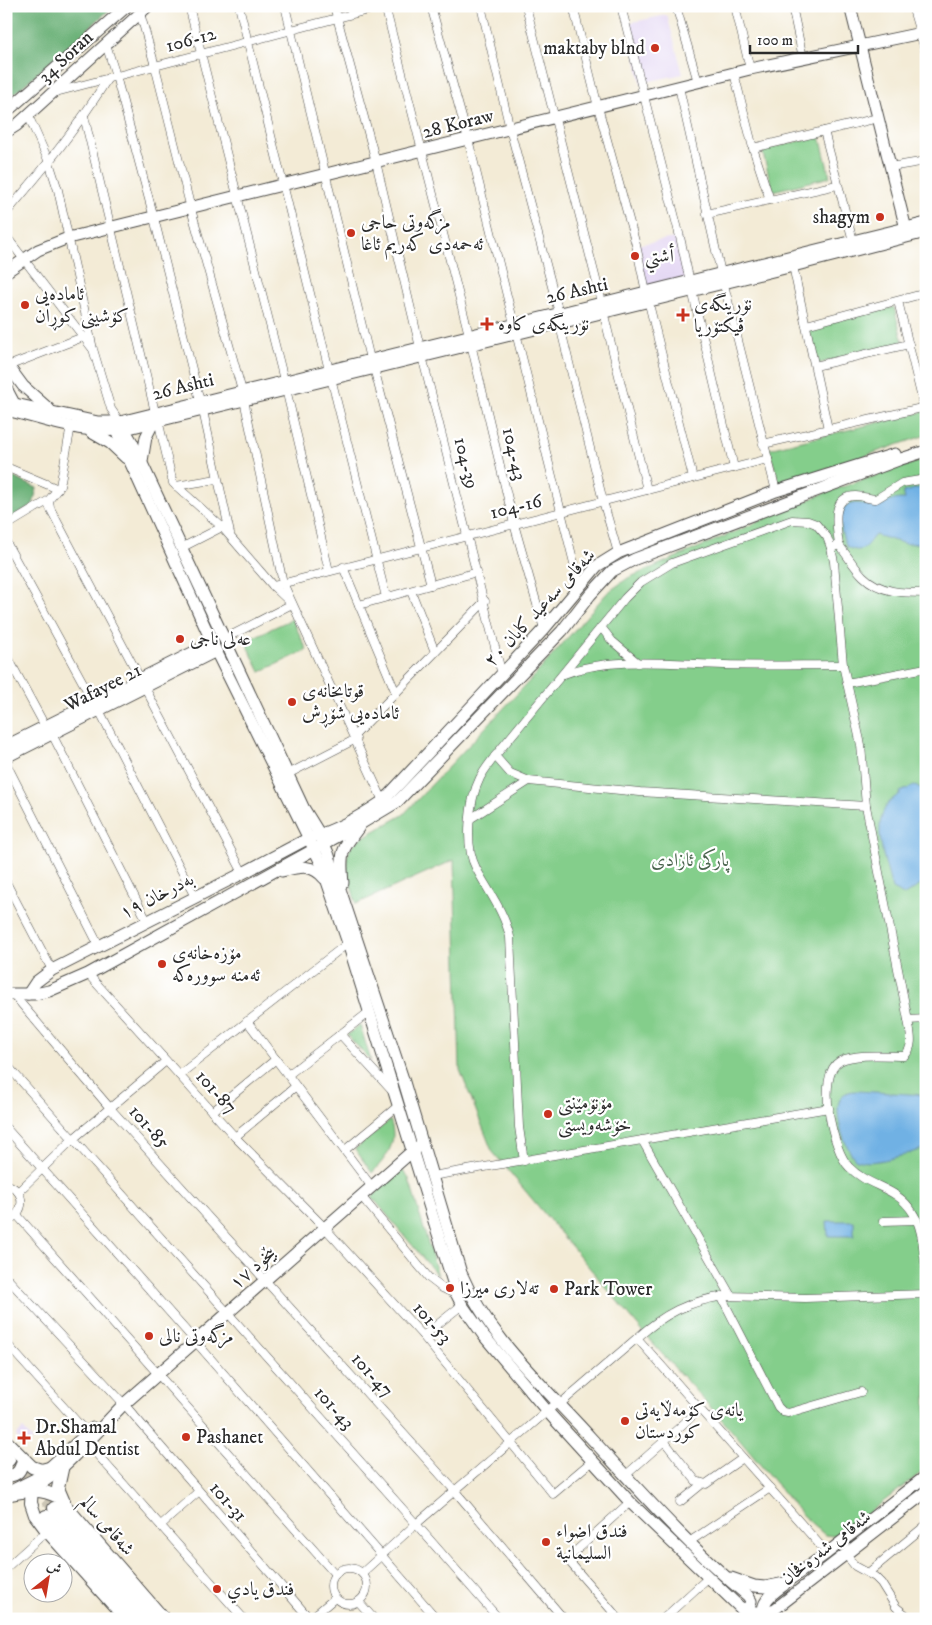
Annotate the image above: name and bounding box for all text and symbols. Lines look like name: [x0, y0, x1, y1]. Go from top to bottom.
street label: 106-12: [163, 22, 219, 58]
scale bar: [750, 22, 857, 54]
street label: 34 Soran: [34, 26, 98, 88]
text: 100 m: [757, 31, 793, 50]
place label: maktaby blnd: [543, 37, 646, 60]
marker: maktaby blnd: [649, 42, 661, 54]
street label: 28 Koraw: [420, 104, 496, 144]
place label: shagym: [813, 206, 870, 229]
place label: مزگەوتی حاجی ئەحمەدی کەریم ئاغا: [361, 208, 484, 260]
marker: shagym: [874, 211, 886, 223]
marker: مزگەوتی حاجی ئەحمەدی کەریم ئاغا: [345, 227, 357, 239]
place label: أشتي: [645, 243, 675, 274]
marker: أشتي: [629, 250, 641, 262]
street label: 26 Ashti: [544, 273, 610, 309]
place label: ئامادەیی کۆشینی کوڕان: [35, 283, 129, 331]
place label: نۆرینگەی ڤیکتۆریا: [694, 292, 752, 338]
marker: ئامادەیی کۆشینی کوڕان: [19, 299, 31, 311]
marker: نۆرینگەی ڤیکتۆریا: [676, 308, 690, 322]
place label: نۆرینگەی کاوە: [498, 312, 589, 336]
marker: نۆرینگەی کاوە: [480, 317, 494, 331]
street label: 26 Ashti: [150, 368, 216, 406]
street label: 104-43: [497, 425, 531, 483]
street label: 104-39: [449, 435, 483, 491]
street label: 104-16: [488, 489, 545, 525]
street label: شەقامی سەعید کابان ٢٠: [479, 544, 601, 672]
place label: عەلی ناجی: [190, 628, 251, 651]
marker: عەلی ناجی: [174, 633, 186, 645]
street label: Wafayee 21: [60, 659, 145, 718]
place label: قوتابخانەی ئامادەیی شۆڕش: [302, 680, 399, 728]
marker: قوتابخانەی ئامادەیی شۆڕش: [286, 696, 298, 708]
park label: پارکی ئازادی: [651, 848, 730, 873]
street label: بەدرخان ١٩: [116, 868, 198, 924]
place label: مۆزەخانەی ئەمنە سوورەکە: [172, 942, 261, 987]
marker: مۆزەخانەی ئەمنە سوورەکە: [156, 958, 168, 970]
street label: 101-87: [190, 1065, 242, 1119]
place label: مۆنۆمێنتی خۆشەویستی: [558, 1092, 632, 1138]
street label: 101-85: [123, 1100, 175, 1154]
marker: مۆنۆمێنتی خۆشەویستی: [542, 1108, 554, 1120]
street label: بێخود ١٧: [225, 1242, 281, 1294]
place label: تەلاری میرزا: [460, 1277, 539, 1300]
place label: Park Tower: [564, 1278, 652, 1301]
marker: تەلاری میرزا: [444, 1282, 456, 1294]
marker: Park Tower: [548, 1283, 560, 1295]
street label: 101-53: [407, 1297, 457, 1349]
place label: مزگەوتی نالی: [159, 1322, 234, 1349]
marker: مزگەوتی نالی: [143, 1330, 155, 1342]
street label: 101-47: [346, 1348, 398, 1402]
street label: 101-43: [309, 1382, 359, 1434]
place label: یانەی کۆمەڵایەتی کوردستان: [635, 1399, 744, 1444]
marker: یانەی کۆمەڵایەتی کوردستان: [619, 1415, 631, 1427]
place label: Dr.Shamal Abdul Dentist: [35, 1416, 140, 1461]
place label: Pashanet: [196, 1426, 263, 1449]
marker: Dr.Shamal Abdul Dentist: [17, 1431, 31, 1445]
marker: Pashanet: [180, 1431, 192, 1443]
street label: 101-31: [204, 1477, 252, 1527]
street label: شەقامی سالم: [72, 1491, 139, 1563]
street label: شەقامی شەرەفخان: [776, 1505, 876, 1591]
place label: فندق اضواء السليمانية: [556, 1520, 628, 1565]
marker: فندق اضواء السليمانية: [540, 1536, 552, 1548]
north arrow: [22, 1552, 72, 1602]
text: ش: [44, 1556, 65, 1579]
place label: فندق يادي: [227, 1578, 294, 1604]
marker: فندق يادي: [211, 1583, 223, 1595]

